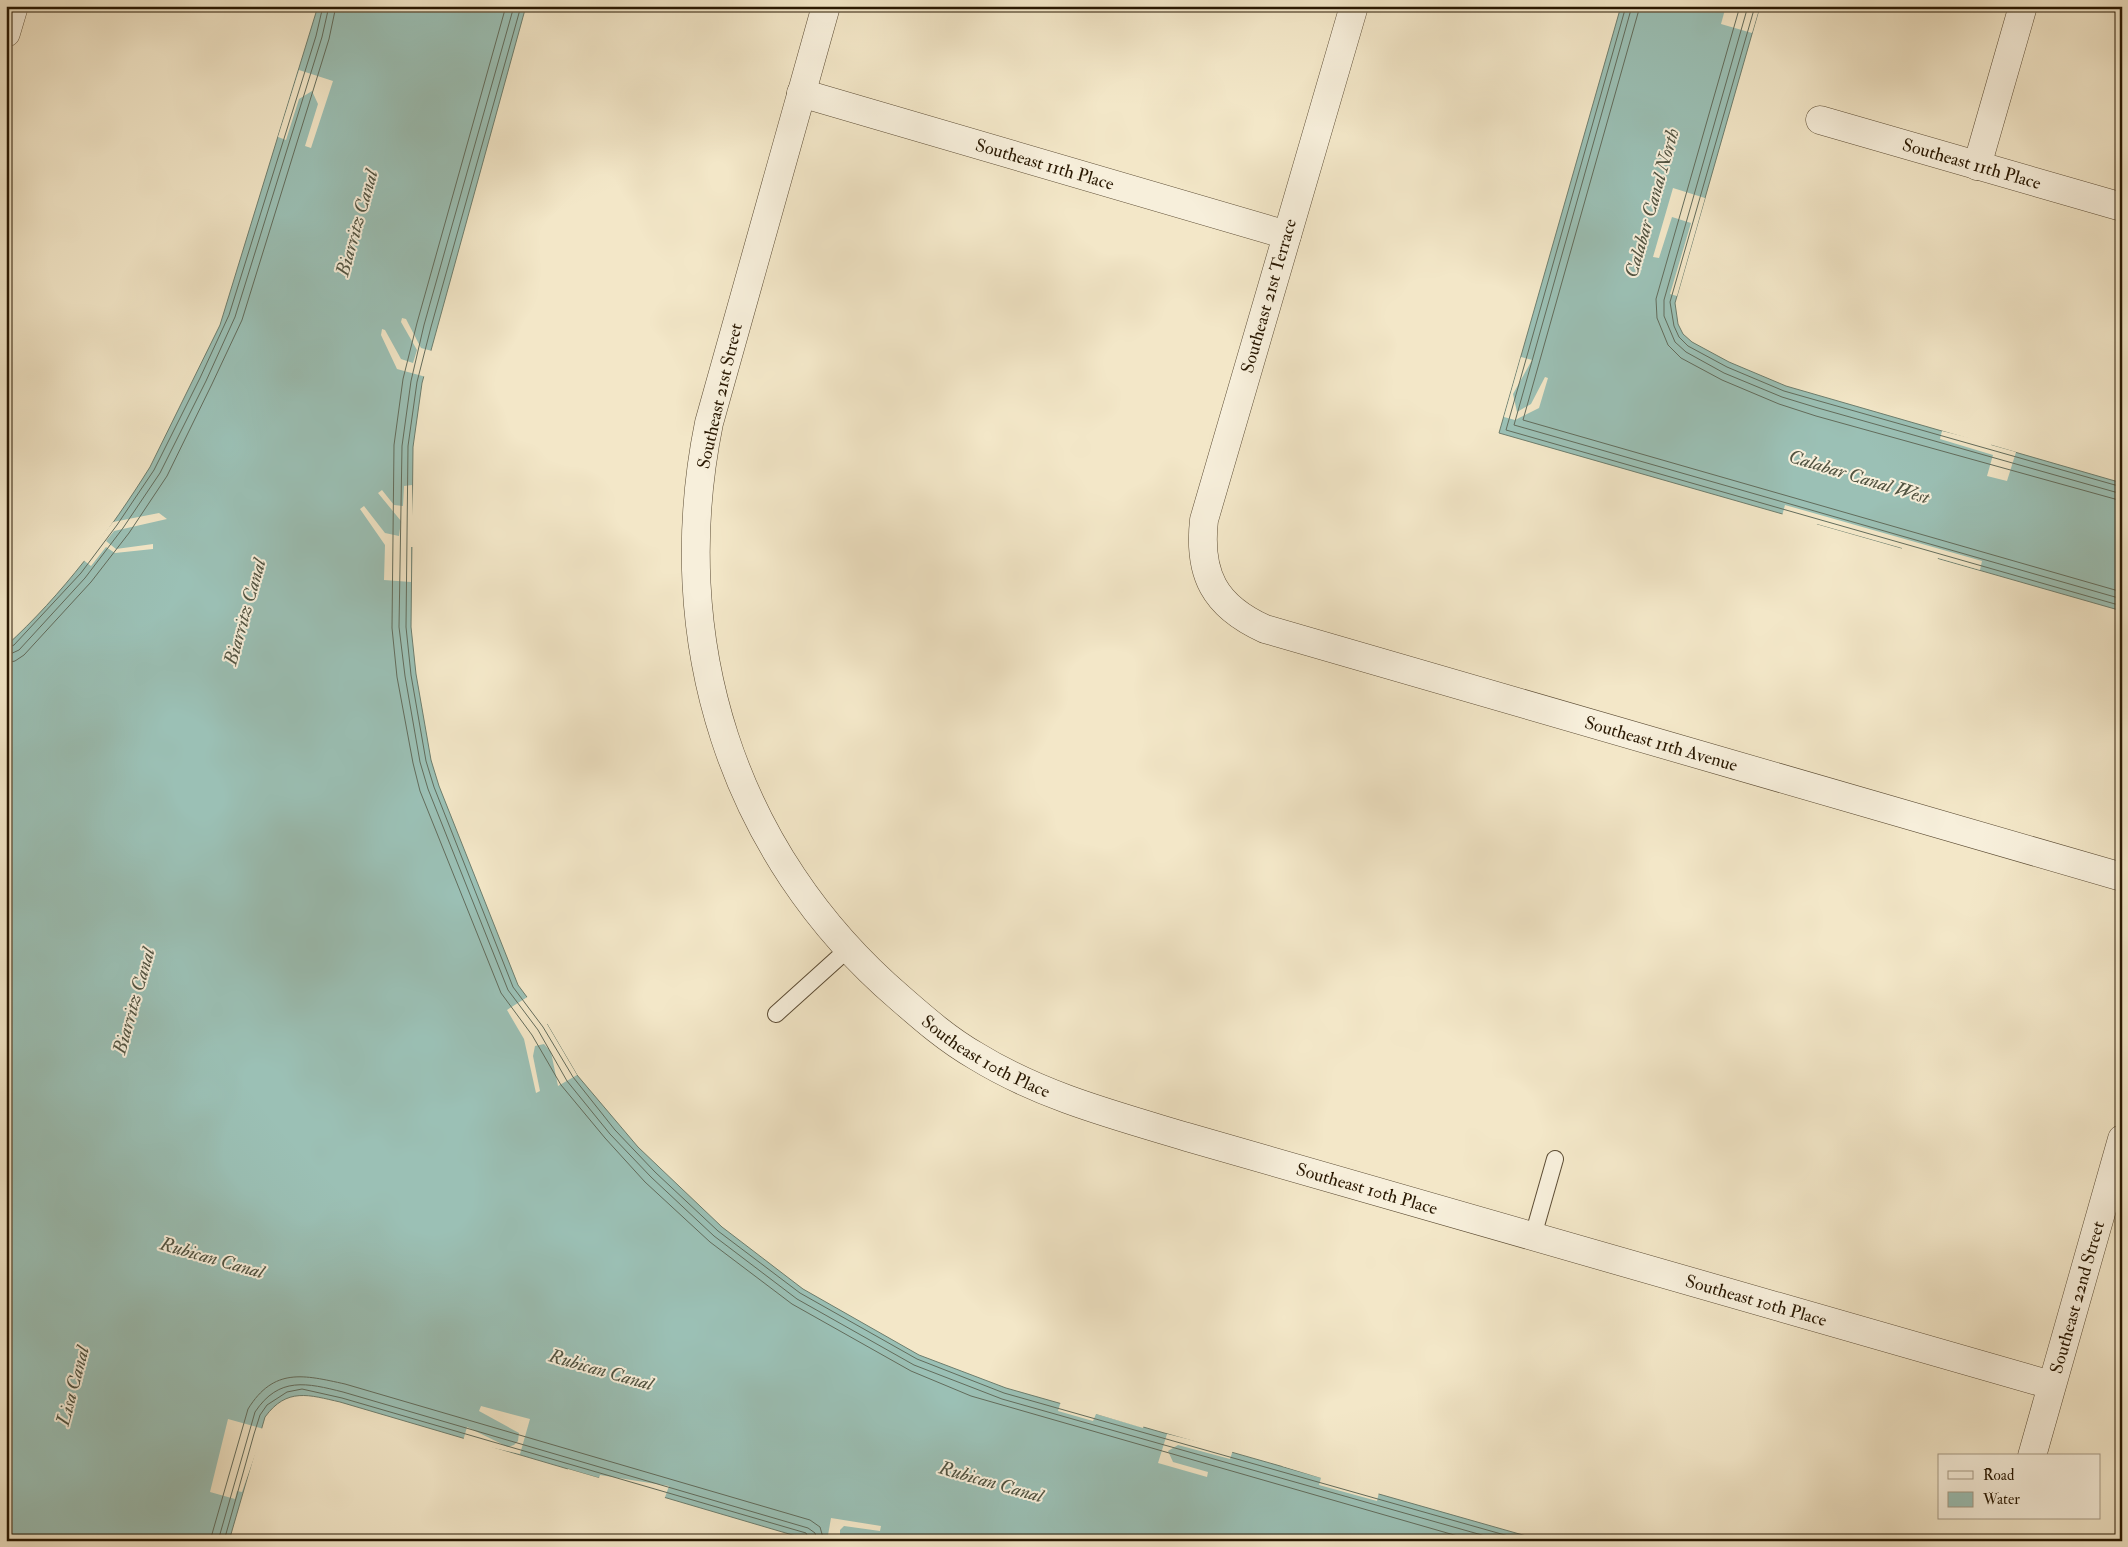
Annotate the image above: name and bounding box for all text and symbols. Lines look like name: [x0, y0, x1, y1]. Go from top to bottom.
water label: Calabar Canal North: [1619, 126, 1685, 280]
street label: Southeast 11th Place: [973, 133, 1117, 196]
street label: Southeast 11th Place: [1900, 133, 2044, 195]
water label: Biarritz Canal: [330, 166, 384, 280]
street label: Southeast 21st Terrace: [1236, 216, 1302, 376]
street label: Southeast 21st Street: [692, 321, 748, 471]
water label: Calabar Canal West: [1786, 444, 1934, 510]
water label: Biarritz Canal: [218, 555, 272, 669]
street label: Southeast 11th Avenue: [1582, 711, 1741, 777]
water label: Biarritz Canal: [107, 944, 161, 1058]
street label: Southeast 10th Place: [917, 1010, 1054, 1103]
street label: Southeast 10th Place: [1294, 1157, 1441, 1220]
street label: Southeast 22nd Street: [2044, 1218, 2110, 1376]
water label: Rubican Canal: [156, 1231, 268, 1285]
street label: Southeast 10th Place: [1683, 1269, 1830, 1332]
water label: Lisa Canal: [51, 1342, 95, 1429]
water label: Rubican Canal: [545, 1343, 657, 1397]
legend: [1938, 1454, 2100, 1520]
water label: Rubican Canal: [935, 1455, 1047, 1509]
text: Road: [1983, 1466, 2015, 1485]
text: Water: [1982, 1490, 2020, 1509]

